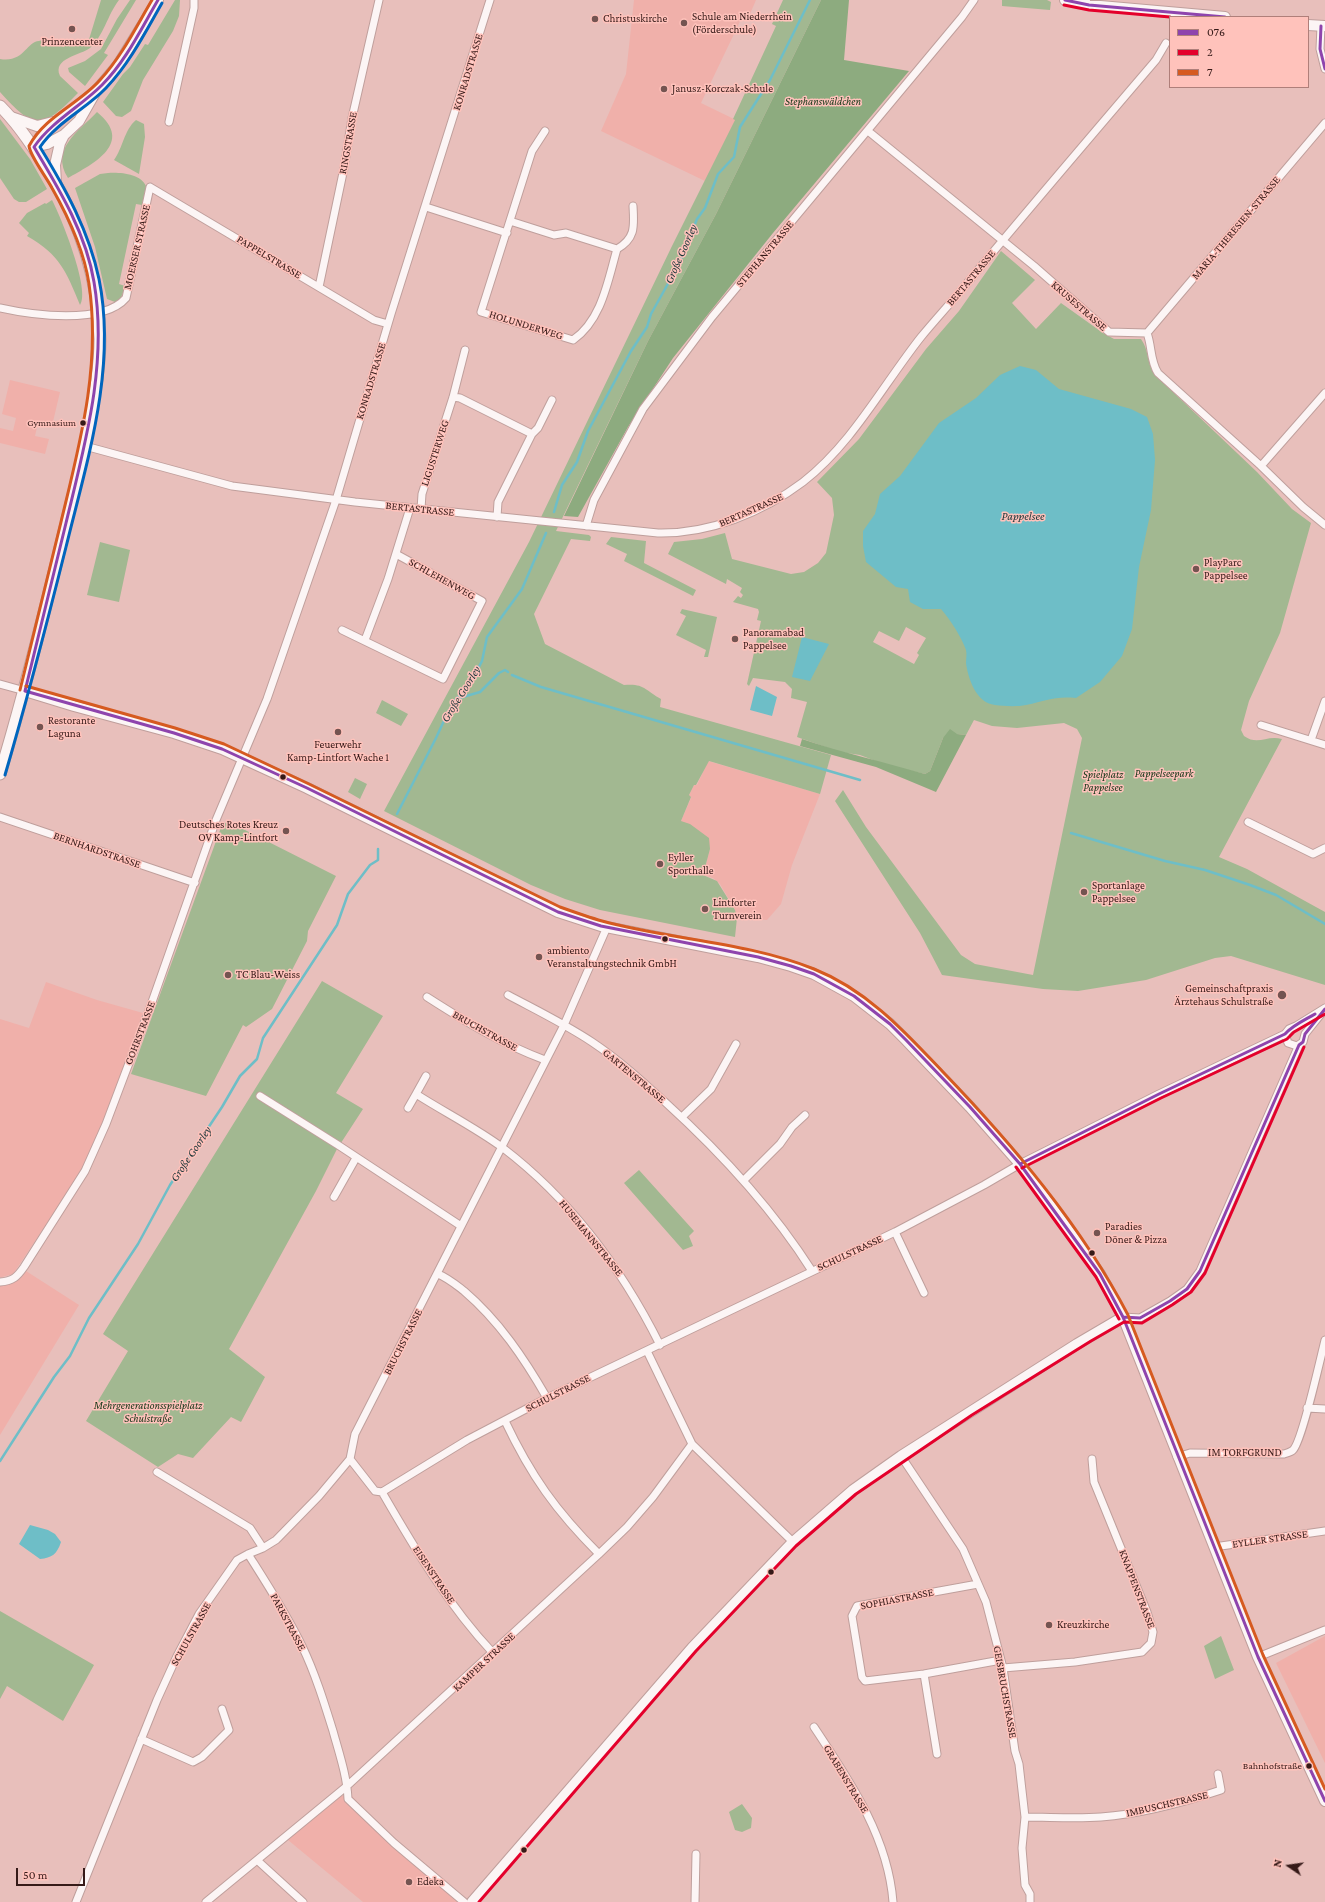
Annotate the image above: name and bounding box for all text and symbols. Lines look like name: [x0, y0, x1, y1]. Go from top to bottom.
place label: Schule am Niederrhein (Förderschule): [692, 10, 792, 36]
place label: Christuskirche: [603, 12, 667, 26]
marker: Christuskirche: [590, 14, 600, 24]
legend: [1169, 16, 1309, 88]
marker: Schule am Niederrhein (Förderschule): [679, 18, 689, 28]
marker: Prinzencenter: [67, 24, 77, 34]
text: 076: [1207, 25, 1225, 39]
street label: KONRADSTRASSE: [450, 32, 486, 112]
place label: Prinzencenter: [41, 35, 103, 49]
text: 2: [1207, 45, 1213, 59]
text: 7: [1207, 65, 1213, 79]
place label: Janusz-Korczak-Schule: [672, 82, 773, 96]
marker: Janusz-Korczak-Schule: [659, 84, 669, 94]
park label: Stephanswäldchen: [785, 95, 861, 109]
street label: RINGSTRASSE: [336, 111, 360, 175]
street label: MARIA-THERESIEN-STRASSE: [1189, 174, 1283, 282]
street label: MOERSER STRASSE: [121, 203, 153, 291]
street label: STEPHANSTRASSE: [733, 218, 797, 290]
water label: Große Goorley: [661, 222, 701, 286]
street label: PAPPELSTRASSE: [234, 232, 304, 282]
street label: BERTASTRASSE: [944, 247, 998, 309]
street label: KRUSESTRASSE: [1048, 278, 1110, 334]
street label: HOLUNDERWEG: [487, 307, 565, 343]
street label: KONRADSTRASSE: [353, 341, 389, 421]
place label: Gymnasium: [27, 417, 76, 429]
marker: Gymnasium: [78, 418, 88, 428]
street label: LIGUSTERWEG: [418, 418, 452, 488]
street label: BERTASTRASSE: [717, 490, 785, 530]
street label: BERTASTRASSE: [385, 499, 455, 519]
water label: Pappelsee: [1001, 509, 1045, 523]
street label: SCHLEHENWEG: [407, 555, 477, 603]
place label: PlayParc Pappelsee: [1204, 556, 1248, 582]
marker: PlayParc Pappelsee: [1191, 564, 1201, 574]
place label: Panoramabad Pappelsee: [743, 626, 804, 652]
marker: Panoramabad Pappelsee: [730, 634, 740, 644]
water label: Große Goorley: [438, 663, 484, 725]
place label: Restorante Laguna: [48, 714, 95, 740]
marker: Restorante Laguna: [35, 722, 45, 732]
marker: Feuerwehr Kamp-Lintfort Wache 1: [333, 727, 343, 737]
place label: Feuerwehr Kamp-Lintfort Wache 1: [287, 738, 389, 764]
park label: Pappelseepark: [1135, 767, 1193, 781]
park label: Spielplatz Pappelsee: [1083, 768, 1123, 794]
unlabelled marker: [278, 772, 288, 782]
place label: Deutsches Rotes Kreuz OV Kamp-Lintfort: [179, 818, 278, 844]
marker: Deutsches Rotes Kreuz OV Kamp-Lintfort: [281, 826, 291, 836]
street label: BERNHARDSTRASSE: [52, 829, 142, 871]
place label: Eyller Sporthalle: [668, 851, 714, 877]
marker: Eyller Sporthalle: [655, 859, 665, 869]
place label: Sportanlage Pappelsee: [1092, 879, 1145, 905]
marker: Sportanlage Pappelsee: [1079, 887, 1089, 897]
place label: Lintforter Turnverein: [713, 896, 762, 922]
marker: Lintforter Turnverein: [700, 904, 710, 914]
unlabelled marker: [660, 934, 670, 944]
place label: ambiento Veranstaltungstechnik GmbH: [547, 944, 677, 970]
marker: ambiento Veranstaltungstechnik GmbH: [534, 952, 544, 962]
place label: TC Blau-Weiss: [236, 968, 300, 982]
marker: TC Blau-Weiss: [223, 970, 233, 980]
place label: Gemeinschaftpraxis Ärztehaus Schulstraße: [1175, 982, 1273, 1008]
marker: Gemeinschaftpraxis Ärztehaus Schulstraße: [1276, 989, 1288, 1001]
street label: GOHRSTRASSE: [122, 999, 158, 1067]
street label: BRUCHSTRASSE: [450, 1008, 520, 1054]
street label: GARTENSTRASSE: [600, 1046, 668, 1106]
water label: Große Goorley: [167, 1124, 215, 1184]
street label: HUSEMANNSTRASSE: [556, 1197, 626, 1279]
place label: Paradies Döner & Pizza: [1105, 1220, 1167, 1246]
marker: Paradies Döner & Pizza: [1092, 1228, 1102, 1238]
street label: SCHULSTRASSE: [815, 1232, 885, 1274]
unlabelled marker: [1087, 1248, 1097, 1258]
street label: BRUCHSTRASSE: [381, 1307, 425, 1377]
street label: SCHULSTRASSE: [523, 1371, 593, 1415]
park label: Mehrgenerationsspielplatz Schulstraße: [94, 1399, 202, 1425]
street label: IM TORFGRUND: [1208, 1446, 1282, 1460]
street label: EYLLER STRASSE: [1231, 1527, 1309, 1551]
street label: EISENSTRASSE: [410, 1544, 458, 1606]
street label: KNAPPENSTRASSE: [1116, 1548, 1158, 1630]
unlabelled marker: [766, 1567, 776, 1577]
street label: SOPHIASTRASSE: [859, 1585, 935, 1613]
street label: PARKSTRASSE: [267, 1591, 309, 1653]
street label: SCHULSTRASSE: [168, 1600, 214, 1668]
place label: Kreuzkirche: [1057, 1618, 1109, 1632]
marker: Kreuzkirche: [1044, 1620, 1054, 1630]
street label: KAMPER STRASSE: [450, 1630, 518, 1694]
street label: GEISBRUCHSTRASSE: [990, 1645, 1020, 1739]
street label: GRABENSTRASSE: [820, 1742, 872, 1816]
place label: Bahnhofstraße: [1243, 1760, 1302, 1772]
marker: Bahnhofstraße: [1304, 1761, 1314, 1771]
street label: IMBUSCHSTRASSE: [1125, 1788, 1209, 1820]
unlabelled marker: [519, 1845, 529, 1855]
north arrow: [1269, 1846, 1309, 1886]
text: N: [1271, 1858, 1284, 1868]
scale bar: [18, 1860, 87, 1886]
text: 50 m: [23, 1868, 47, 1882]
place label: Edeka: [417, 1875, 444, 1889]
marker: Edeka: [404, 1877, 414, 1887]

